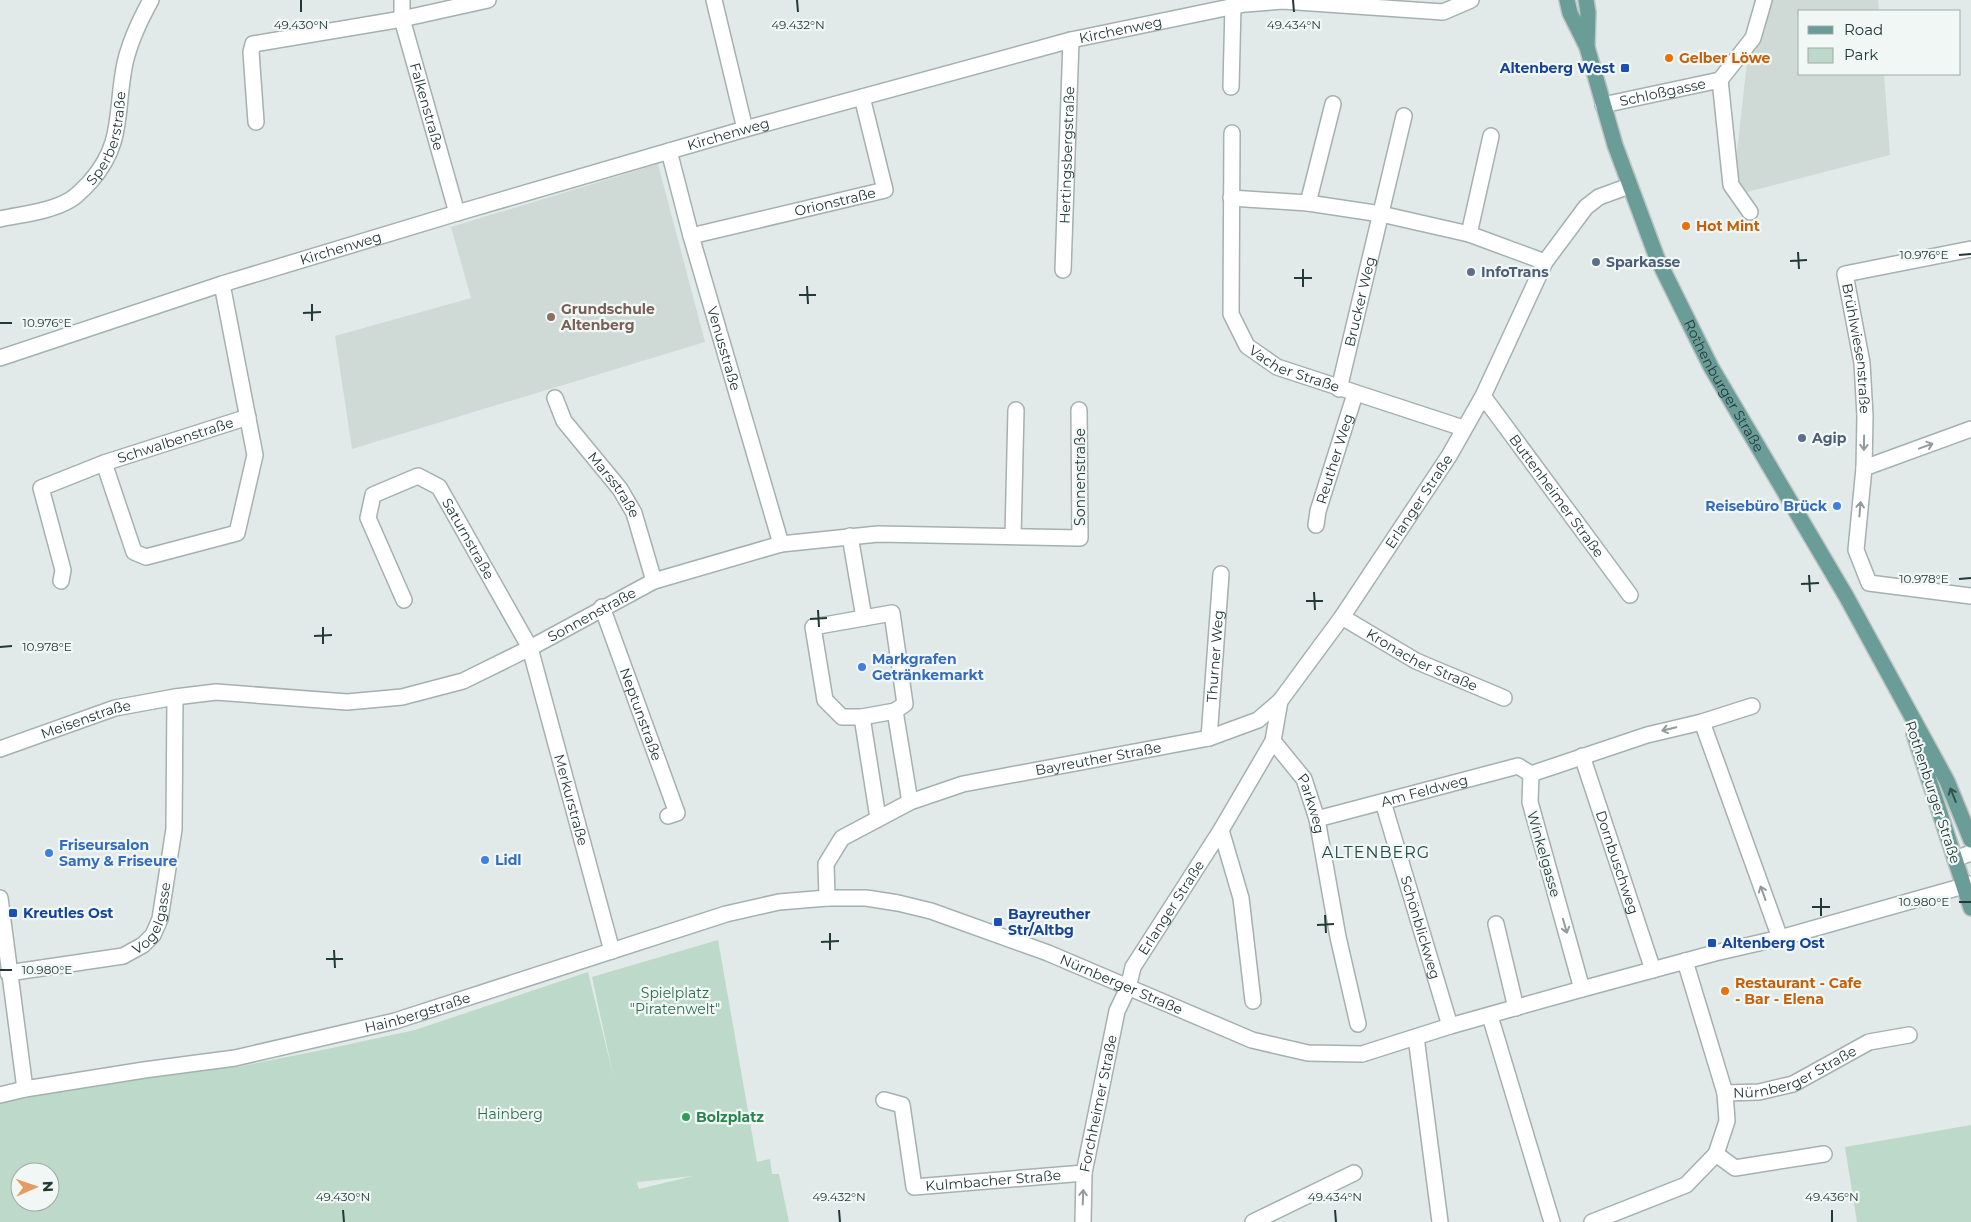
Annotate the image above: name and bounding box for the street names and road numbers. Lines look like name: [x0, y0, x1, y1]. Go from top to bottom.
street label: Kirchenweg: [1077, 12, 1164, 47]
street label: Falkenstraße: [406, 61, 448, 152]
street label: Schloßgasse: [1618, 74, 1707, 110]
street label: Hertingsbergstraße: [1056, 86, 1078, 224]
street label: Sperberstraße: [82, 91, 130, 189]
street label: Kirchenweg: [685, 114, 771, 154]
street label: Orionstraße: [793, 184, 877, 220]
street label: Kirchenweg: [298, 227, 384, 269]
street label: Brucker Weg: [1340, 255, 1379, 348]
street label: Brühlwiesenstraße: [1838, 282, 1874, 414]
street label: Venusstraße: [703, 304, 745, 393]
street label: Rothenburger Straße: [1680, 316, 1768, 455]
street label: Vacher Straße: [1245, 341, 1342, 396]
street label: Reuther Weg: [1312, 411, 1357, 506]
street label: Schwalbenstraße: [115, 413, 236, 467]
street label: Sonnenstraße: [1071, 428, 1089, 526]
street label: Buttenheimer Straße: [1505, 431, 1608, 561]
street label: Marsstraße: [584, 448, 644, 520]
street label: Erlanger Straße: [1381, 451, 1456, 552]
street label: Saturnstraße: [438, 495, 498, 583]
street label: Sonnenstraße: [544, 583, 639, 646]
street label: Thurner Weg: [1203, 609, 1227, 703]
street label: Kronacher Straße: [1363, 625, 1480, 695]
street label: Neptunstraße: [616, 665, 666, 763]
street label: Meisenstraße: [38, 696, 132, 743]
street label: Rothenburger Straße: [1901, 718, 1965, 866]
street label: Bayreuther Straße: [1034, 738, 1163, 779]
street label: Merkurstraße: [550, 752, 592, 848]
street label: Parkweg: [1294, 769, 1328, 835]
street label: Am Feldweg: [1379, 771, 1470, 811]
street label: Dornbuschweg: [1592, 808, 1643, 917]
street label: Winkelgasse: [1523, 809, 1565, 899]
street label: Erlanger Straße: [1134, 857, 1208, 958]
street label: Schönblickweg: [1397, 874, 1445, 981]
street label: Vogelgasse: [129, 881, 175, 958]
street label: Nürnberger Straße: [1057, 950, 1186, 1018]
street label: Hainbergstraße: [363, 988, 473, 1037]
street label: Forchheimer Straße: [1075, 1033, 1121, 1174]
street label: Nürnberger Straße: [1733, 1042, 1860, 1102]
street label: Kulmbacher Straße: [925, 1166, 1062, 1195]

